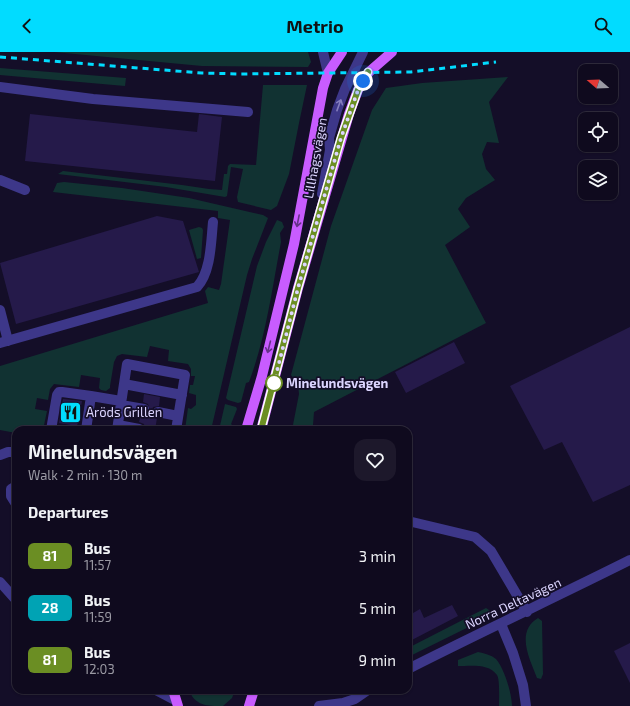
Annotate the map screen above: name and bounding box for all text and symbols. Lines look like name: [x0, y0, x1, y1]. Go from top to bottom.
icon: back: [16, 15, 38, 37]
text: Metrio: [286, 15, 344, 37]
icon: search: [592, 15, 614, 37]
north arrow: [578, 64, 618, 104]
map controls: [578, 64, 618, 200]
your location: [353, 71, 373, 91]
one-way arrow: [335, 100, 343, 112]
button: locate: [578, 112, 618, 152]
street label: Lillhagsvägen: [300, 116, 330, 200]
button: layers: [578, 160, 618, 200]
one-way arrow: [294, 214, 302, 227]
one-way arrow: [265, 341, 272, 354]
marker: Minelundsvägen: [265, 374, 283, 392]
place label: Minelundsvägen: [286, 375, 389, 391]
restaurant icon: Aröds Grillen: [57, 399, 83, 425]
place label: Aröds Grillen: [86, 404, 162, 420]
button: heart: [354, 439, 396, 481]
text: Minelundsvägen: [28, 440, 178, 463]
text: Walk · 2 min · 130 m: [28, 467, 142, 483]
text: Departures: [28, 503, 108, 521]
text: Bus: [84, 539, 110, 557]
text: 81: [43, 547, 57, 564]
text: 3 min: [359, 547, 396, 565]
text: 11:57: [84, 557, 111, 573]
street label: Norra Deltavägen: [462, 574, 564, 632]
text: Bus: [84, 591, 110, 609]
text: 28: [42, 599, 58, 616]
text: 5 min: [359, 599, 396, 617]
text: 11:59: [84, 609, 112, 625]
text: Bus: [84, 643, 110, 661]
text: 81: [43, 651, 57, 668]
text: 9 min: [358, 651, 396, 669]
text: 12:03: [84, 661, 115, 677]

